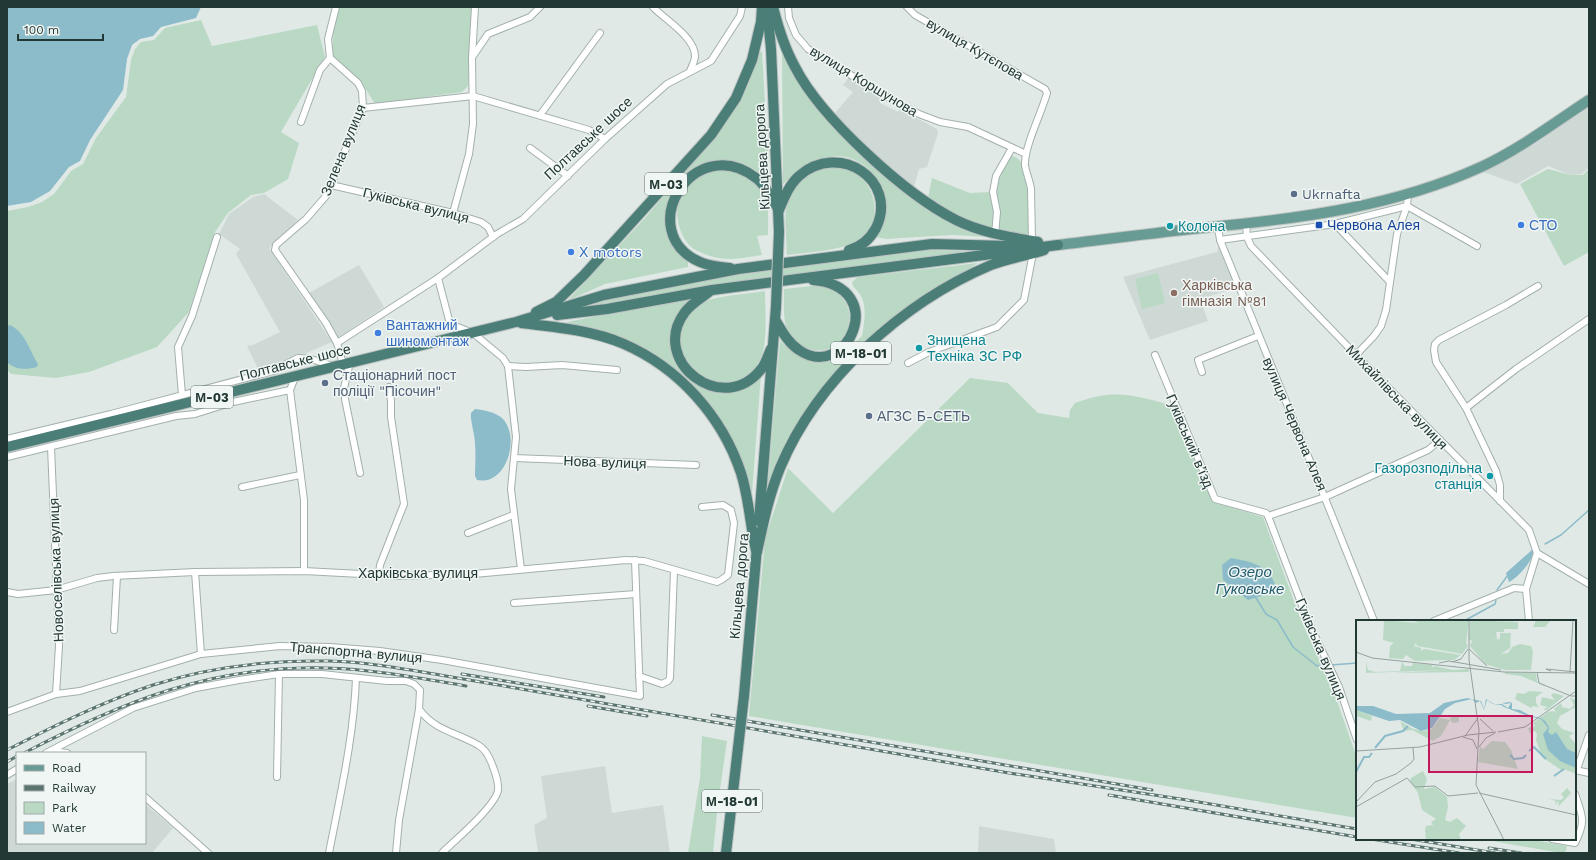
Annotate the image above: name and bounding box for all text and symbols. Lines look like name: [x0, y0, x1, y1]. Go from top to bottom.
street label: вулиця Кутєпова: [924, 15, 1027, 83]
scale bar: [18, 16, 103, 42]
text: 100 m: [24, 23, 59, 37]
street label: вулиця Коршунова: [807, 43, 921, 120]
street label: Полтавське шосе: [541, 93, 635, 183]
street label: Зелена вулиця: [317, 102, 369, 198]
street label: Кільцева дорога: [751, 103, 773, 211]
road number: М-03: [645, 173, 687, 195]
street label: Гуківська вулиця: [361, 184, 471, 226]
place label: Ukrnafta: [1302, 186, 1361, 202]
marker: Ukrnafta: [1289, 189, 1299, 199]
place label: Червона Алея: [1327, 217, 1420, 233]
place label: СТО: [1529, 217, 1558, 233]
place label: Колона: [1178, 218, 1225, 234]
marker: Червона Алея: [1314, 220, 1324, 230]
marker: СТО: [1516, 220, 1526, 230]
marker: Колона: [1165, 221, 1175, 231]
place label: Х motors: [579, 244, 642, 260]
marker: Х motors: [566, 247, 576, 257]
place label: Харківська гімназія №81: [1182, 277, 1267, 309]
marker: Харківська гімназія №81: [1169, 288, 1179, 298]
place label: Вантажний шиномонтаж: [386, 317, 470, 349]
marker: Вантажний шиномонтаж: [373, 328, 383, 338]
place label: Знищена Техніка ЗС РФ: [927, 332, 1022, 364]
street label: Полтавське шосе: [238, 340, 352, 384]
street label: Михайлівська вулиця: [1343, 341, 1451, 453]
road number: М-18-01: [831, 342, 891, 364]
marker: Знищена Техніка ЗС РФ: [914, 343, 924, 353]
street label: вулиця Червона Алея: [1260, 355, 1330, 493]
place label: Стаціонарний пост поліції "Пісочин": [333, 367, 457, 399]
marker: Стаціонарний пост поліції "Пісочин": [320, 378, 330, 388]
road number: М-03: [191, 386, 233, 408]
street label: Гуківський в’їзд: [1163, 392, 1217, 490]
place label: АГЗС Б-СЕТЬ: [877, 408, 970, 424]
marker: АГЗС Б-СЕТЬ: [864, 411, 874, 421]
street label: Нова вулиця: [563, 453, 647, 471]
place label: Газорозподільна станція: [1374, 460, 1482, 492]
marker: Газорозподільна станція: [1485, 471, 1495, 481]
street label: Новоселівська вулиця: [45, 497, 67, 643]
street label: Кільцева дорога: [726, 532, 752, 640]
water label: Озеро Гуковське: [1216, 563, 1284, 598]
street label: Харківська вулиця: [358, 565, 478, 581]
street label: Гуківська вулиця: [1292, 596, 1350, 702]
inset map: [1356, 620, 1576, 840]
street label: Транспортна вулиця: [289, 638, 423, 666]
legend: [16, 752, 146, 844]
text: Road: [52, 761, 81, 775]
text: Railway: [52, 781, 97, 795]
road number: М-18-01: [702, 790, 762, 812]
text: Park: [52, 801, 78, 815]
text: Water: [52, 821, 87, 835]

